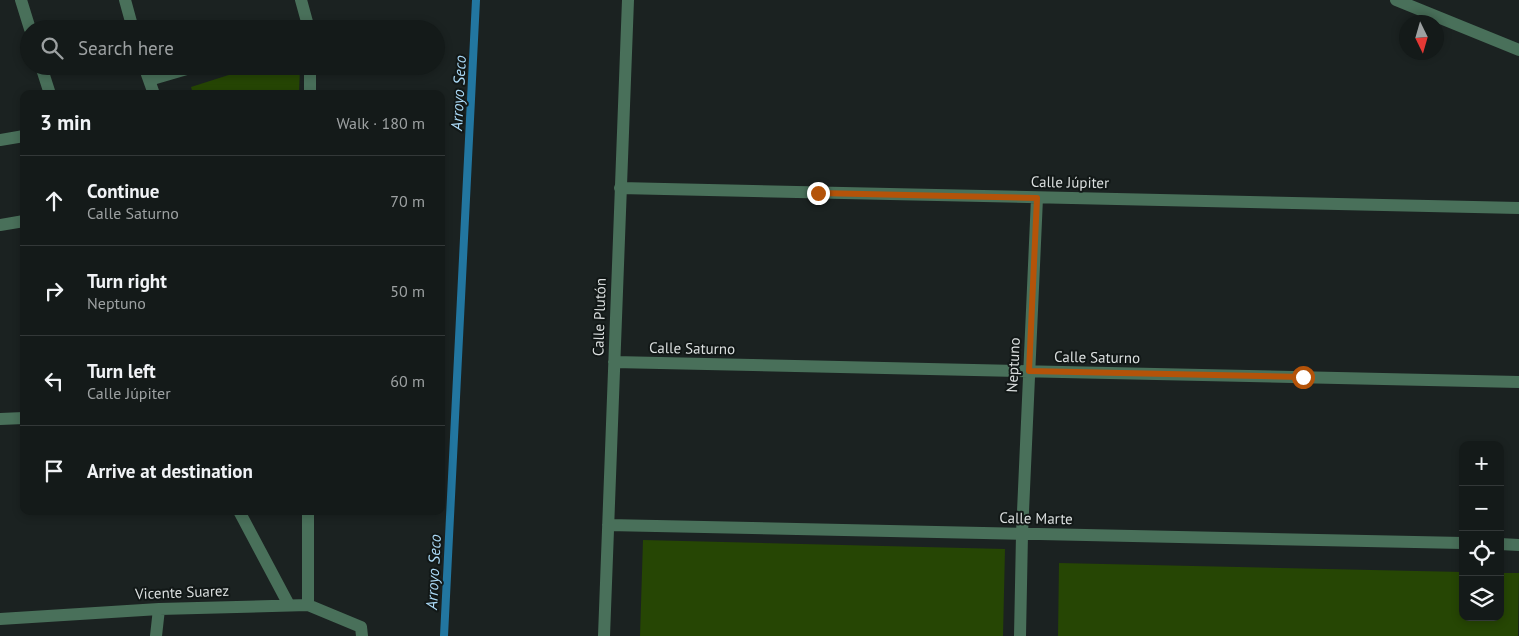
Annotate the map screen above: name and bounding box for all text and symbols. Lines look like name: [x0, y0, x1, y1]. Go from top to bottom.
north arrow: [1399, 15, 1444, 60]
search box: [20, 20, 445, 75]
icon: search: [38, 34, 66, 62]
text: Search here: [78, 36, 174, 60]
water label: Arroyo Seco: [446, 55, 470, 132]
text: 3 min: [40, 109, 91, 136]
text: Walk · 180 m: [336, 113, 425, 133]
street label: Calle Júpiter: [1031, 172, 1109, 192]
text: Continue: [87, 179, 159, 203]
route end: [807, 182, 830, 205]
icon: ahead: [40, 187, 68, 215]
text: 70 m: [390, 191, 425, 211]
text: Calle Saturno: [87, 203, 179, 223]
text: Turn right: [87, 269, 167, 293]
icon: right: [40, 277, 68, 305]
street label: Calle Plutón: [588, 278, 610, 356]
text: 50 m: [390, 281, 425, 301]
text: Neptuno: [87, 293, 146, 313]
street label: Neptuno: [1002, 337, 1024, 393]
street label: Calle Saturno: [649, 338, 735, 358]
street label: Calle Saturno: [1054, 347, 1140, 367]
text: Turn left: [87, 359, 156, 383]
route start: [1292, 366, 1315, 389]
icon: left: [40, 367, 68, 395]
text: 60 m: [390, 371, 425, 391]
text: Calle Júpiter: [87, 383, 171, 403]
map controls: [1459, 441, 1504, 621]
button: +: [1459, 441, 1504, 486]
icon: arrive: [40, 457, 68, 485]
text: Arrive at destination: [87, 459, 253, 483]
button: −: [1459, 486, 1504, 531]
street label: Calle Marte: [999, 508, 1073, 528]
button: locate: [1459, 531, 1504, 576]
water label: Arroyo Seco: [421, 534, 445, 611]
button: layers: [1459, 576, 1504, 621]
street label: Vicente Suarez: [134, 581, 229, 603]

